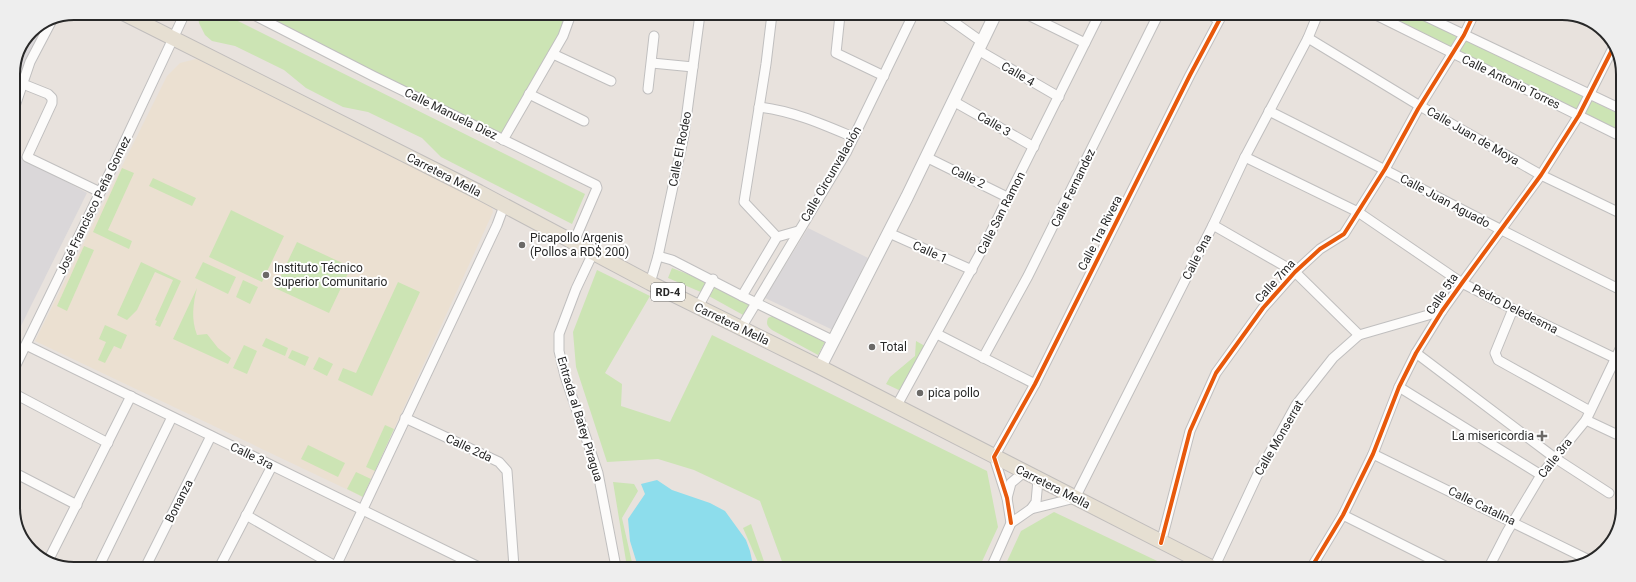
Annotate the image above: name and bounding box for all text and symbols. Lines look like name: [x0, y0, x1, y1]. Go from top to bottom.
street label: Calle Antonio Torres: [1460, 52, 1562, 112]
street label: Calle 4: [999, 59, 1037, 89]
street label: Calle Manuela Diez: [402, 85, 500, 143]
street label: Calle Juan de Moya: [1424, 104, 1522, 168]
street label: Calle 3: [975, 109, 1013, 139]
street label: Calle El Rodeo: [666, 110, 694, 188]
street label: Calle Circunvalación: [798, 124, 864, 224]
street label: José Francisco Peña Gomez: [54, 134, 134, 276]
street label: Calle Fernandez: [1048, 147, 1098, 229]
street label: Carretera Mella: [404, 150, 484, 200]
street label: Calle 2: [949, 163, 988, 191]
street label: Calle San Ramon: [974, 169, 1028, 257]
street label: Calle Juan Aguado: [1397, 171, 1493, 231]
street label: Calle 1ra Rivera: [1075, 193, 1125, 273]
place label: Picapollo Argenis (Pollos a RD$ 200): [530, 231, 629, 259]
street label: Calle 9na: [1180, 232, 1214, 282]
street label: Calle 1: [911, 238, 949, 266]
marker: Picapollo Argenis (Pollos a RD$ 200): [517, 240, 527, 250]
street label: Calle 7ma: [1252, 257, 1298, 305]
place label: Instituto Técnico Superior Comunitario: [274, 261, 387, 289]
marker: Instituto Técnico Superior Comunitario: [261, 270, 271, 280]
street label: Calle 5ta: [1423, 271, 1461, 317]
street label: Pedro Deledesma: [1470, 281, 1560, 337]
road number: RD-4: [651, 283, 685, 301]
street label: Carretera Mella: [692, 300, 772, 348]
place label: Total: [880, 340, 907, 354]
marker: Total: [867, 342, 877, 352]
street label: Entrada al Batey Piragua: [554, 355, 606, 483]
place label: pica pollo: [928, 386, 980, 400]
marker: pica pollo: [915, 388, 925, 398]
street label: Calle Monserrat: [1252, 398, 1306, 478]
place label: La misericordia: [1452, 429, 1534, 443]
street label: Calle 2da: [444, 431, 494, 465]
marker: La misericordia: [1537, 431, 1547, 441]
street label: Calle 3ra: [1535, 435, 1575, 481]
street label: Calle 3ra: [228, 439, 276, 473]
street label: Carretera Mella: [1013, 462, 1093, 512]
street label: Bonanza: [162, 477, 196, 525]
street label: Calle Catalina: [1446, 484, 1518, 528]

